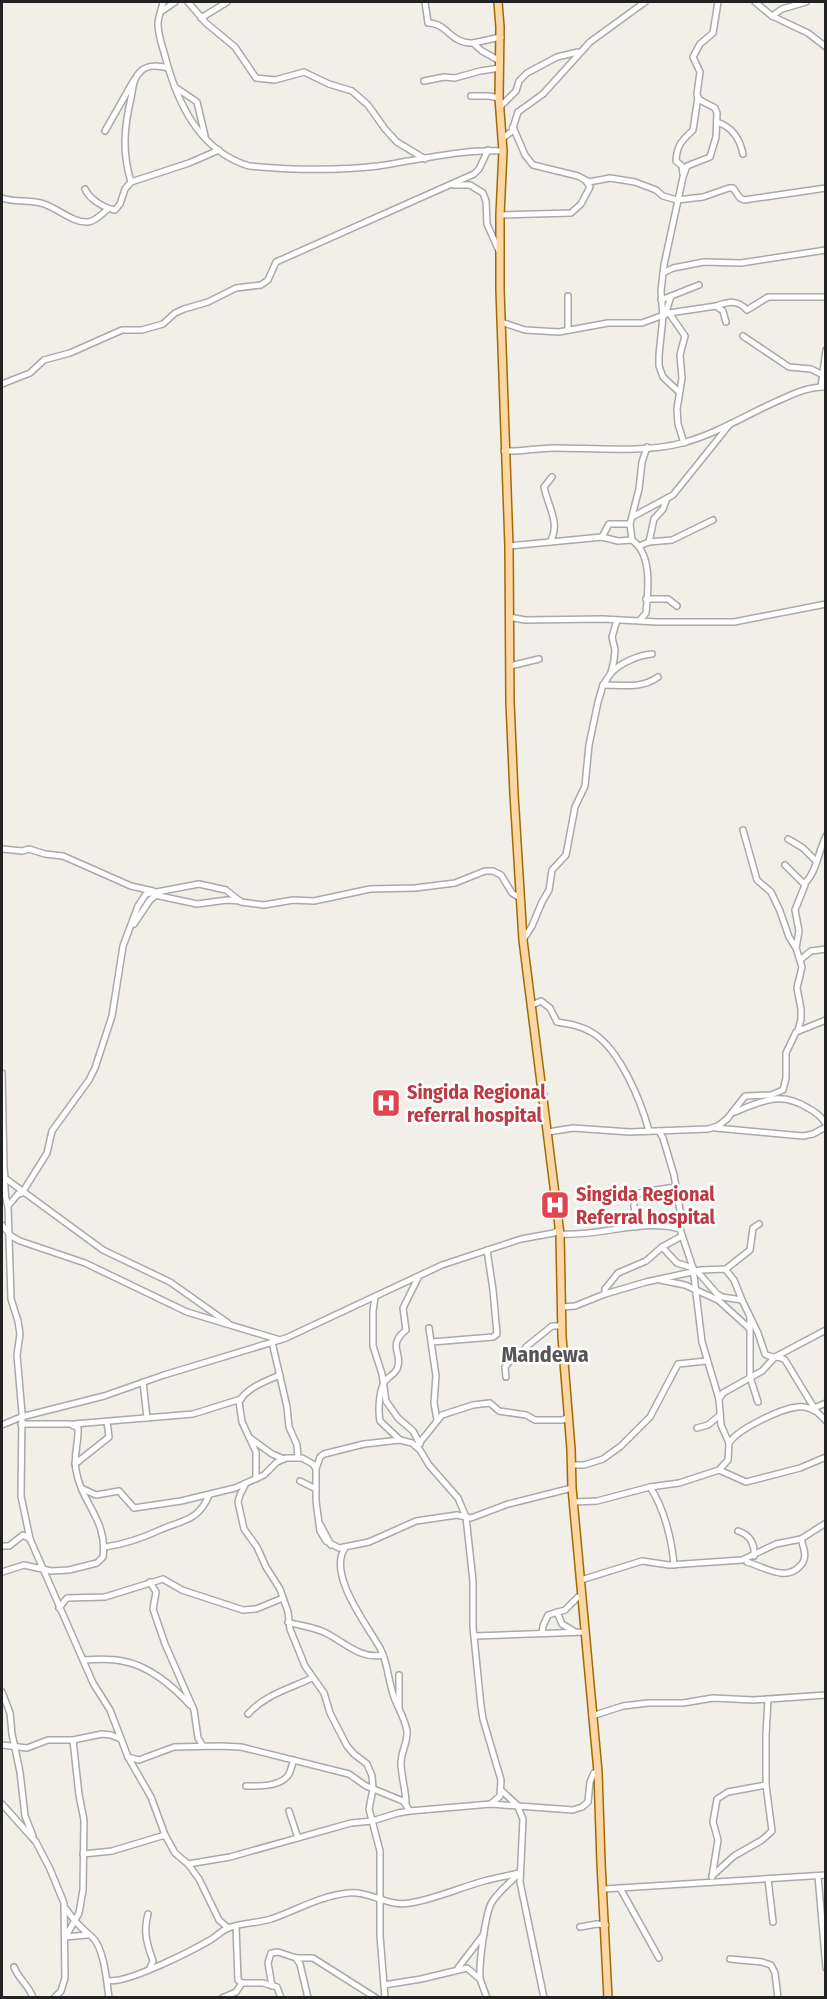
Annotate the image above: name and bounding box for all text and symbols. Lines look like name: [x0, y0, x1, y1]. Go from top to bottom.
place label: Singida Regional referral hospital: [407, 1080, 546, 1127]
hospital icon: Singida Regional referral hospital: [370, 1087, 402, 1119]
place label: Singida Regional Referral hospital: [576, 1182, 716, 1229]
hospital icon: Singida Regional Referral hospital: [539, 1189, 571, 1221]
district label: Mandewa: [501, 1341, 589, 1368]

